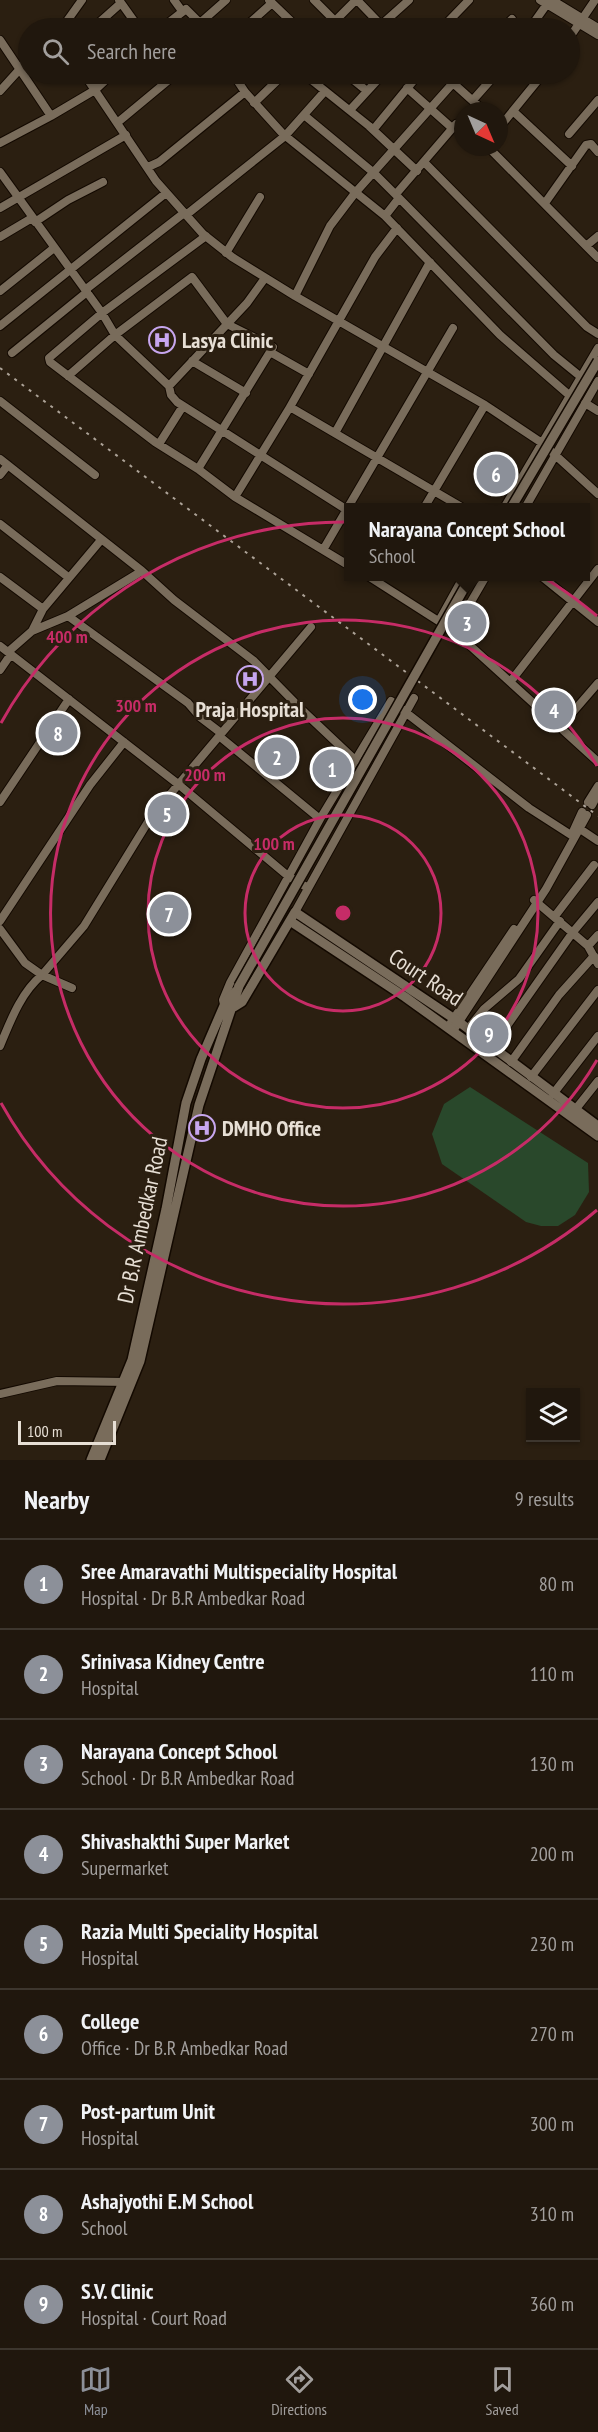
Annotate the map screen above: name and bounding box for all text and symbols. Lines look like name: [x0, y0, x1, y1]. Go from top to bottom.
search box: [18, 18, 580, 84]
icon: search: [39, 35, 72, 68]
text: Search here: [87, 37, 176, 65]
north arrow: [454, 102, 508, 156]
hospital icon: Lasya Clinic: [147, 325, 177, 355]
place label: Lasya Clinic: [182, 326, 273, 354]
pin: 6: [476, 452, 516, 496]
popup: [344, 503, 590, 581]
text: Narayana Concept School: [369, 515, 565, 543]
text: School: [369, 543, 415, 569]
pin: 3: [448, 600, 486, 646]
text: 400 m: [46, 625, 88, 648]
hospital icon: Praja Hospital: [235, 664, 265, 694]
your location: [348, 685, 377, 714]
pin: 4: [534, 688, 574, 732]
text: 300 m: [115, 694, 157, 717]
place label: Praja Hospital: [196, 695, 305, 723]
pin: 8: [38, 710, 78, 756]
pin: 2: [258, 734, 296, 780]
pin: 1: [312, 746, 352, 792]
text: 200 m: [184, 763, 226, 786]
pin: 5: [148, 792, 186, 836]
text: 100 m: [253, 832, 295, 855]
pin: 7: [150, 892, 188, 936]
centre of rings: [333, 903, 353, 923]
street label: Court Road: [384, 942, 468, 1012]
pin: 9: [470, 1012, 508, 1056]
hospital icon: DMHO Office: [187, 1113, 217, 1143]
place label: DMHO Office: [222, 1114, 321, 1142]
street label: Dr B.R Ambedkar Road: [111, 1134, 173, 1306]
map controls: [526, 1388, 580, 1442]
button: layers: [526, 1388, 580, 1442]
scale bar: [18, 1418, 116, 1446]
text: 100 m: [27, 1421, 62, 1441]
text: Nearby: [24, 1483, 89, 1516]
text: 9 results: [515, 1486, 574, 1512]
text: Sree Amaravathi Multispeciality Hospital: [81, 1557, 397, 1585]
text: 1: [39, 1571, 48, 1597]
text: 80 m: [539, 1571, 574, 1597]
text: Hospital · Dr B.R Ambedkar Road: [81, 1585, 305, 1611]
text: Srinivasa Kidney Centre: [81, 1647, 265, 1675]
text: 2: [39, 1661, 48, 1687]
text: 110 m: [530, 1661, 574, 1687]
text: Hospital: [81, 1675, 138, 1701]
text: Narayana Concept School: [81, 1737, 277, 1765]
text: 3: [39, 1751, 48, 1777]
text: 130 m: [530, 1751, 574, 1777]
text: School · Dr B.R Ambedkar Road: [81, 1765, 294, 1791]
text: Shivashakthi Super Market: [81, 1827, 289, 1855]
text: 4: [39, 1841, 48, 1867]
text: 200 m: [530, 1841, 574, 1867]
text: Supermarket: [81, 1855, 169, 1881]
text: Razia Multi Speciality Hospital: [81, 1917, 318, 1945]
text: 5: [39, 1931, 48, 1957]
text: 230 m: [530, 1931, 574, 1957]
text: Hospital: [81, 1945, 138, 1971]
text: College: [81, 2007, 139, 2035]
text: 6: [39, 2021, 48, 2047]
text: 270 m: [530, 2021, 574, 2047]
text: Office · Dr B.R Ambedkar Road: [81, 2035, 288, 2061]
text: Post-partum Unit: [81, 2097, 215, 2125]
text: 7: [39, 2111, 48, 2137]
text: 300 m: [530, 2111, 574, 2137]
text: Hospital: [81, 2125, 138, 2151]
text: Ashajyothi E.M School: [81, 2187, 253, 2215]
text: 8: [39, 2201, 48, 2227]
text: 310 m: [530, 2201, 574, 2227]
text: School: [81, 2215, 127, 2241]
text: S.V. Clinic: [81, 2277, 154, 2305]
text: 9: [39, 2291, 48, 2317]
text: 360 m: [530, 2291, 574, 2317]
text: Hospital · Court Road: [81, 2305, 227, 2331]
tab: Map: [79, 2363, 112, 2419]
tab: Directions: [271, 2363, 327, 2419]
tab: Saved: [486, 2363, 519, 2419]

